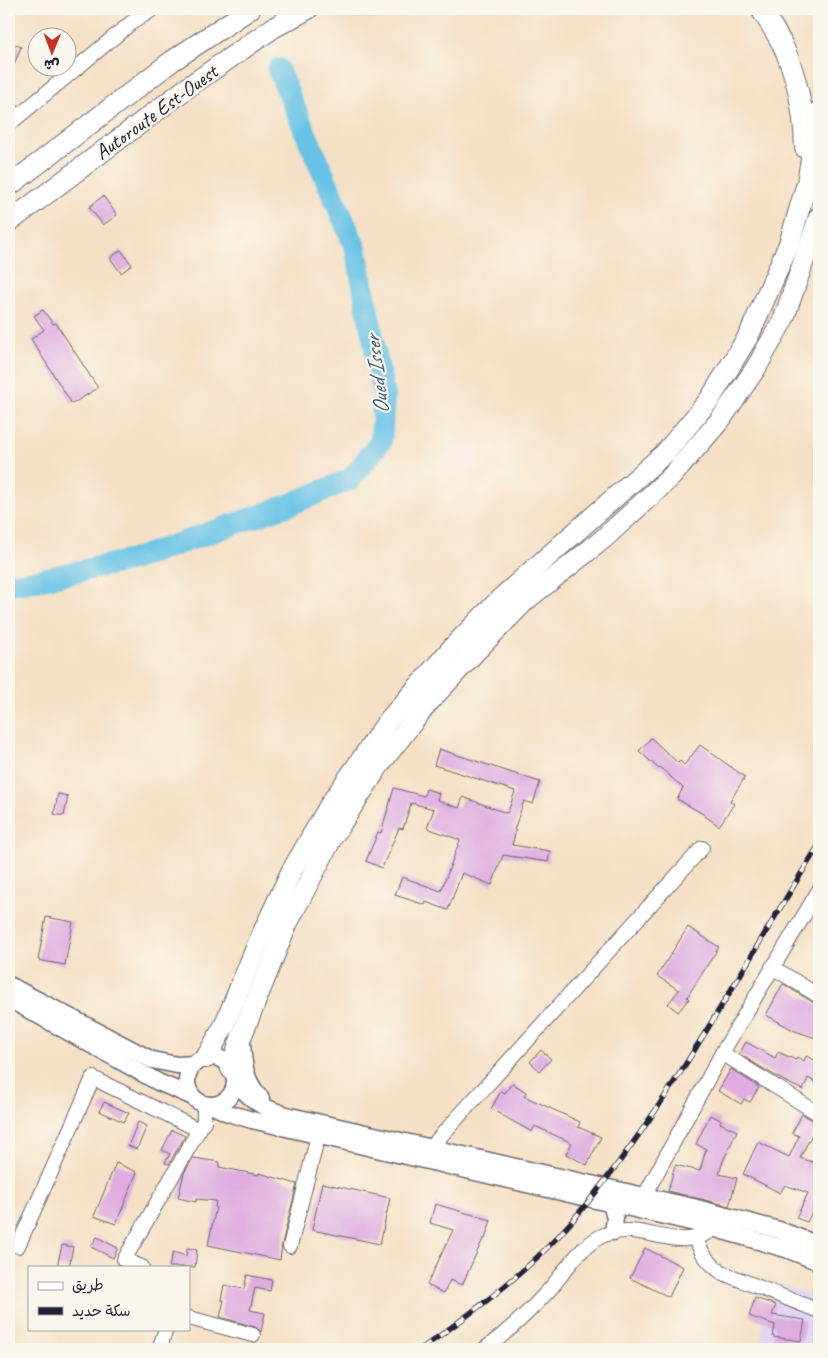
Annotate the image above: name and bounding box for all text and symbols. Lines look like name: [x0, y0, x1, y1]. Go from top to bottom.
north arrow: [28, 28, 78, 78]
text: ش: [44, 56, 60, 73]
street label: Autoroute Est-Ouest: [90, 58, 224, 165]
water label: Oued Isser: [358, 330, 396, 416]
legend: [28, 1266, 190, 1330]
text: طريق: [72, 1276, 104, 1295]
text: سكة حديد: [72, 1302, 131, 1321]

